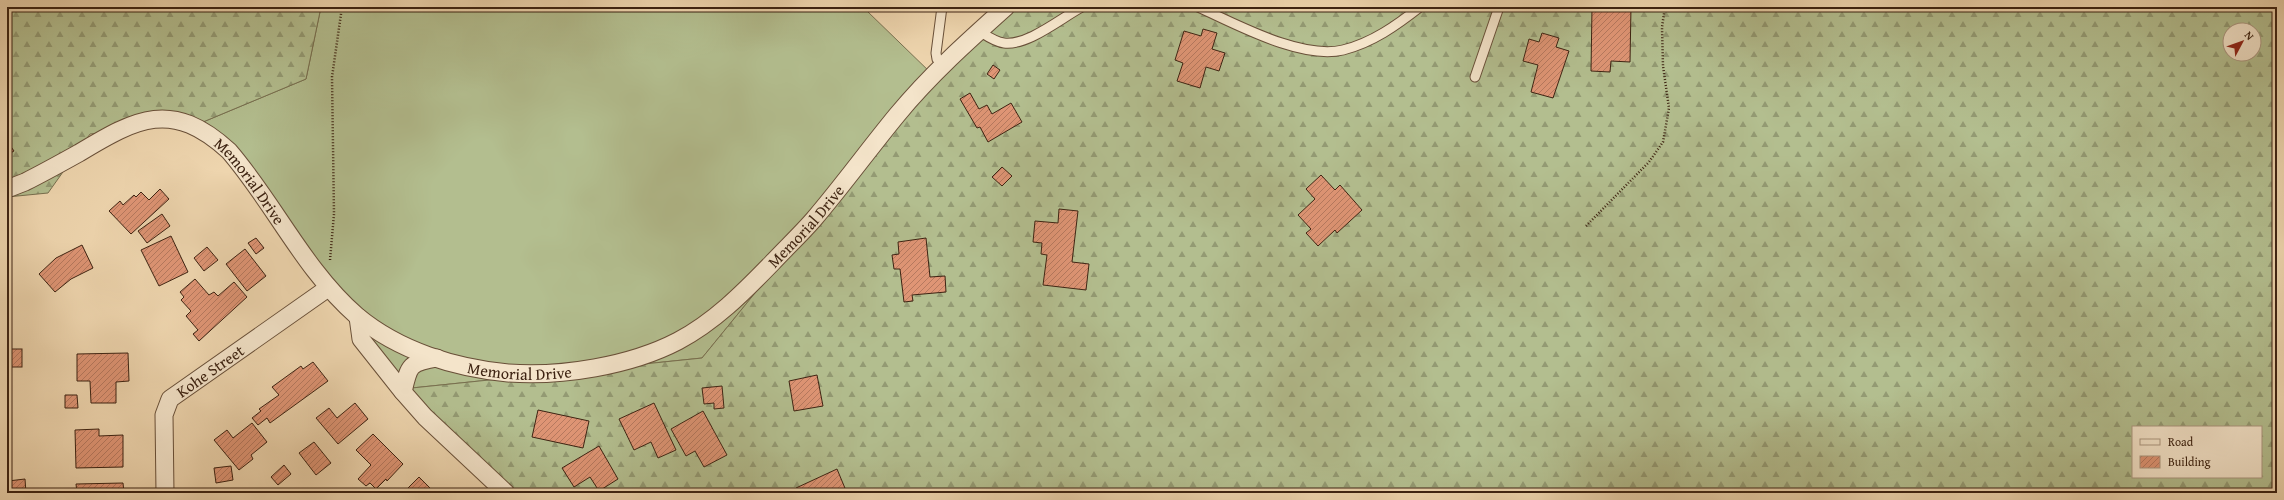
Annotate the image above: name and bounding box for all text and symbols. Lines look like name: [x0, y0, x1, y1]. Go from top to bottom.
north arrow: [2222, 22, 2262, 62]
text: N: [2241, 27, 2258, 44]
street label: Memorial Drive: [209, 131, 291, 229]
street label: Memorial Drive: [762, 180, 850, 273]
street label: Kohe Street: [171, 338, 249, 403]
street label: Memorial Drive: [465, 355, 573, 386]
legend: [2132, 426, 2262, 478]
text: Road: [2168, 433, 2194, 450]
text: Building: [2168, 453, 2211, 470]

